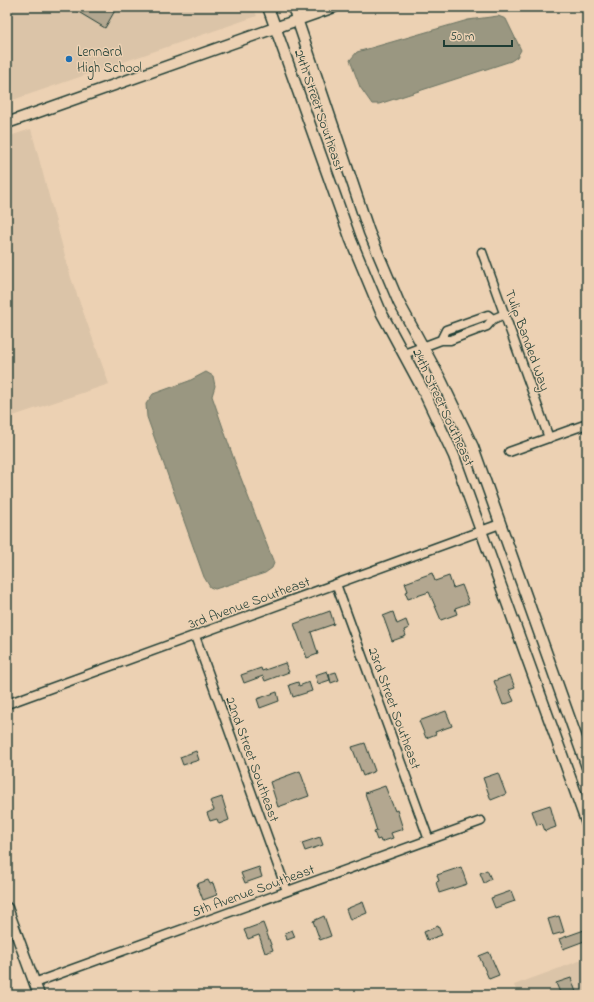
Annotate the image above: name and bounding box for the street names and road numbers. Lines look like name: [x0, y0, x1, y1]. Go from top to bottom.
street label: 24th Street Southeast: [288, 47, 349, 175]
street label: Tulip Banded Way: [498, 287, 555, 395]
street label: 24th Street Southeast: [406, 345, 479, 470]
street label: 3rd Avenue Southeast: [186, 572, 314, 635]
street label: 23rd Street Southeast: [362, 645, 426, 773]
street label: 22nd Street Southeast: [219, 694, 284, 826]
street label: 5th Avenue Southeast: [189, 859, 318, 923]

